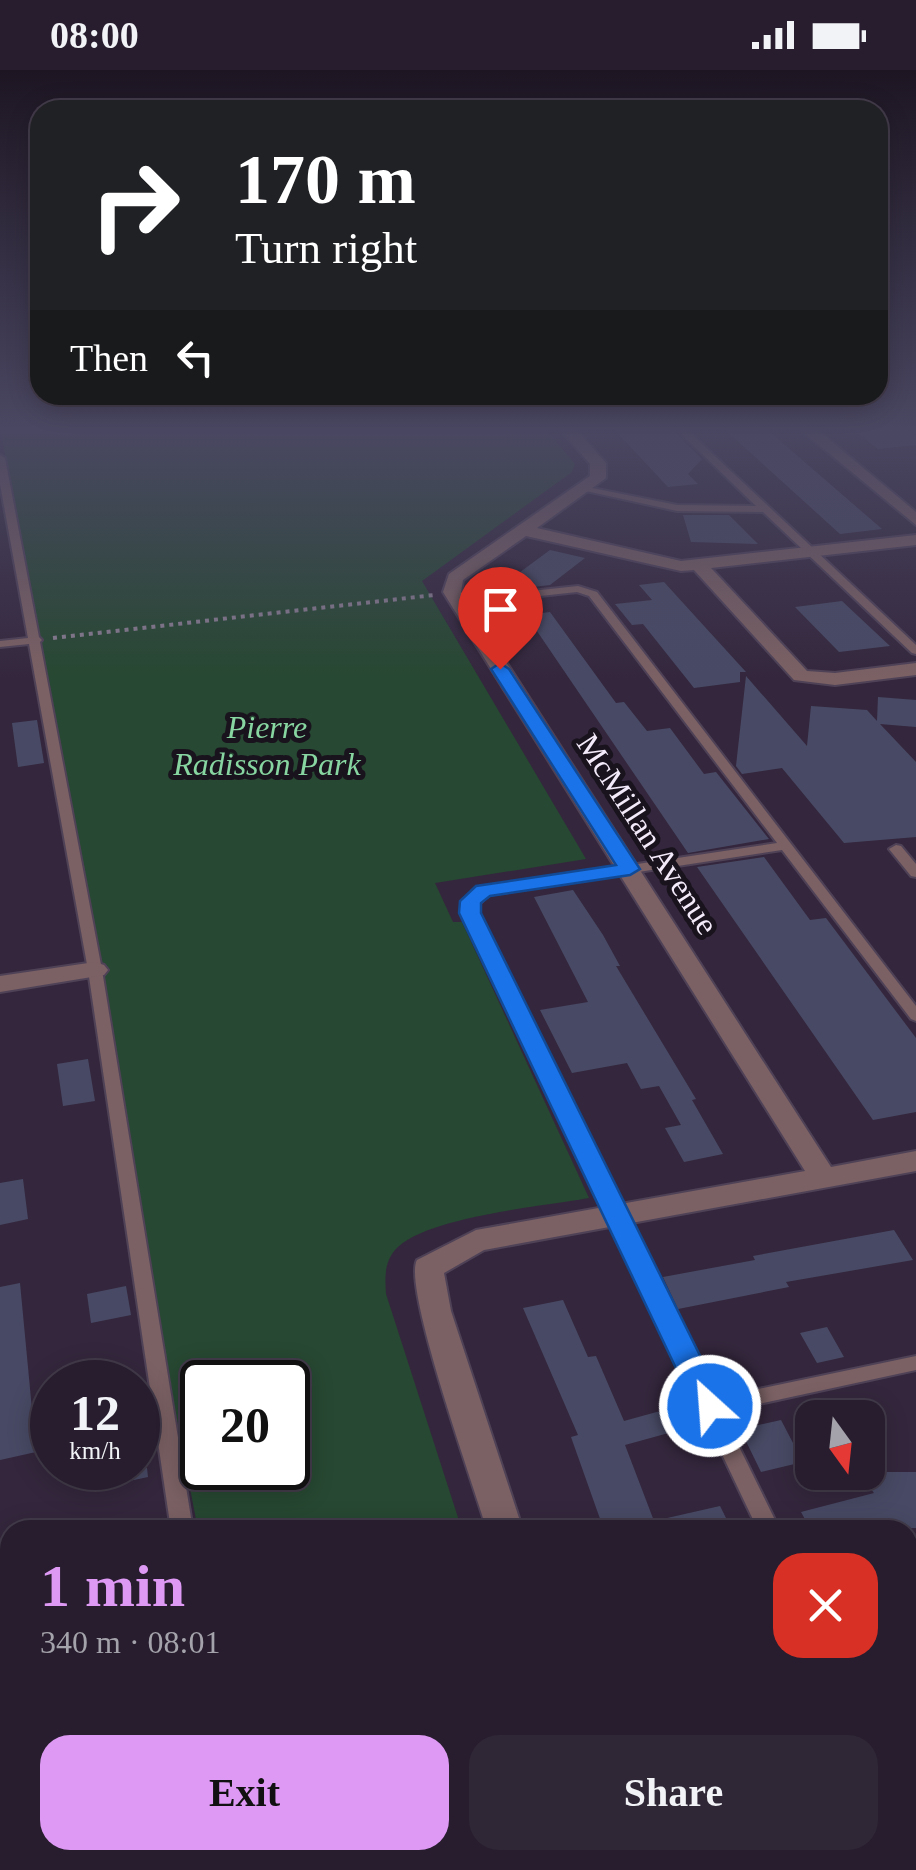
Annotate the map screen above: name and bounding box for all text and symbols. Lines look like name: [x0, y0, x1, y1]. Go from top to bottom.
text: 08:00: [50, 14, 139, 56]
icon: right: [70, 140, 200, 270]
text: 170 m: [235, 141, 416, 218]
text: Turn right: [235, 223, 417, 273]
icon: left: [168, 330, 223, 385]
text: Then: [70, 337, 148, 379]
pin: [458, 567, 543, 670]
icon: arrive: [473, 582, 528, 637]
park label: Pierre Radisson Park: [172, 709, 362, 782]
street label: McMillan Avenue: [570, 727, 726, 941]
position arrow: [658, 1354, 762, 1458]
speed limit sign: 20: [180, 1360, 310, 1490]
text: 12: [70, 1385, 120, 1441]
north arrow: [795, 1400, 885, 1490]
map controls: [795, 1400, 885, 1490]
text: km/h: [69, 1437, 121, 1464]
text: 1 min: [40, 1553, 185, 1619]
button: close: [773, 1553, 878, 1658]
text: 340 m · 08:01: [40, 1624, 220, 1660]
button: Exit: [40, 1735, 449, 1850]
button: Share: [469, 1735, 878, 1850]

